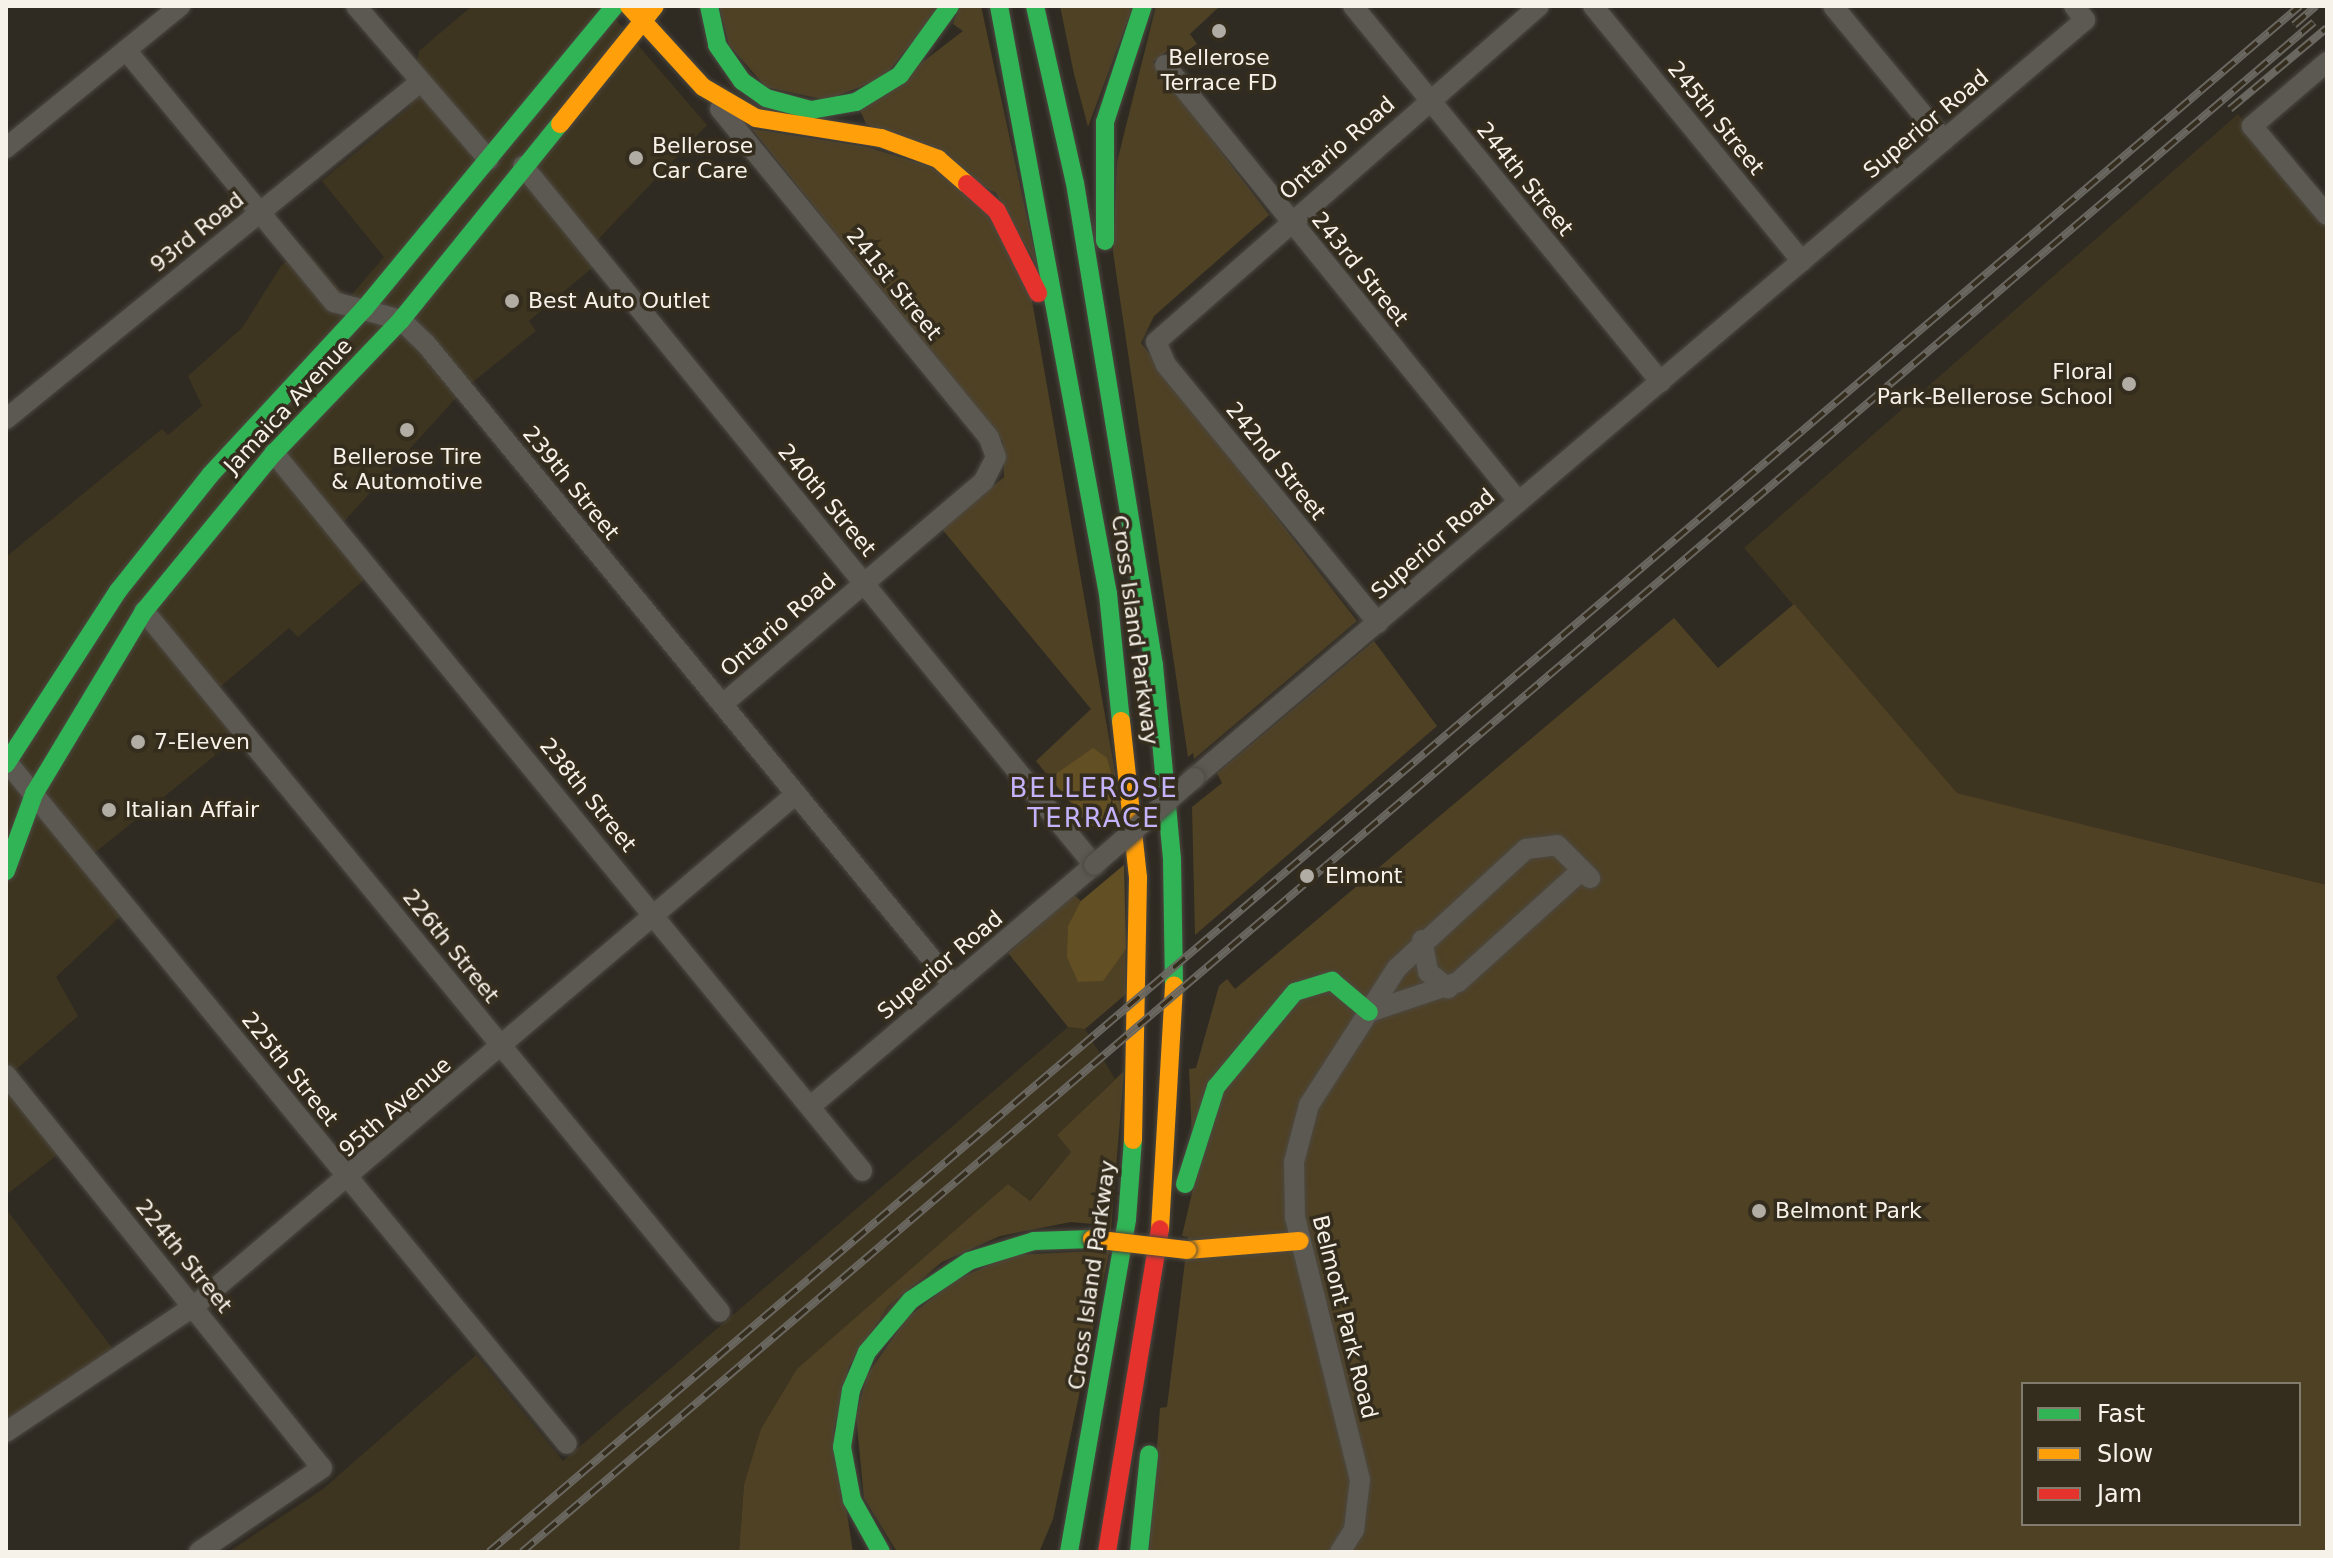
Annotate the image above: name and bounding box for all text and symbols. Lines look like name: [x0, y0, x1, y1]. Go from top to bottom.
marker: Bellerose Terrace FD: [1210, 22, 1228, 40]
place label: Bellerose Terrace FD: [1161, 44, 1277, 96]
street label: 245th Street: [1662, 56, 1770, 180]
street label: Superior Road: [1858, 64, 1994, 184]
street label: Ontario Road: [1274, 91, 1400, 205]
street label: 244th Street: [1471, 117, 1579, 241]
place label: Bellerose Car Care: [652, 132, 753, 184]
marker: Bellerose Car Care: [627, 149, 645, 167]
street label: 93rd Road: [145, 186, 249, 278]
street label: 243rd Street: [1306, 207, 1414, 331]
street label: 241st Street: [841, 223, 947, 345]
place label: Best Auto Outlet: [528, 288, 710, 314]
marker: Best Auto Outlet: [503, 292, 521, 310]
street label: Jamaica Avenue: [219, 333, 357, 479]
place label: Floral Park-Bellerose School: [1877, 358, 2113, 410]
marker: Floral Park-Bellerose School: [2120, 375, 2138, 393]
street label: 242nd Street: [1221, 397, 1331, 525]
marker: Bellerose Tire & Automotive: [398, 421, 416, 439]
street label: 239th Street: [517, 421, 625, 545]
street label: 240th Street: [772, 439, 882, 561]
place label: Bellerose Tire & Automotive: [331, 443, 483, 494]
street label: Superior Road: [1366, 483, 1500, 605]
street label: Cross Island Parkway: [1106, 513, 1164, 747]
street label: Ontario Road: [715, 568, 841, 682]
place label: 7-Eleven: [154, 729, 250, 755]
marker: 7-Eleven: [129, 733, 147, 751]
street label: 238th Street: [534, 733, 642, 857]
district label: BELLEROSE TERRACE: [1009, 773, 1179, 834]
place label: Italian Affair: [125, 797, 259, 823]
marker: Italian Affair: [100, 801, 118, 819]
place label: Elmont: [1325, 863, 1402, 889]
marker: Elmont: [1296, 865, 1318, 887]
street label: 226th Street: [397, 884, 505, 1008]
street label: Superior Road: [872, 905, 1008, 1025]
street label: 225th Street: [236, 1007, 344, 1131]
street label: 95th Avenue: [334, 1051, 456, 1163]
street label: Cross Island Parkway: [1063, 1158, 1121, 1392]
street label: 224th Street: [130, 1194, 238, 1318]
place label: Belmont Park: [1775, 1198, 1922, 1224]
marker: Belmont Park: [1750, 1202, 1768, 1220]
street label: Belmont Park Road: [1307, 1212, 1383, 1422]
legend: [2021, 1382, 2301, 1526]
text: Fast: [2097, 1400, 2145, 1428]
text: Slow: [2097, 1440, 2153, 1468]
text: Jam: [2097, 1480, 2142, 1508]

